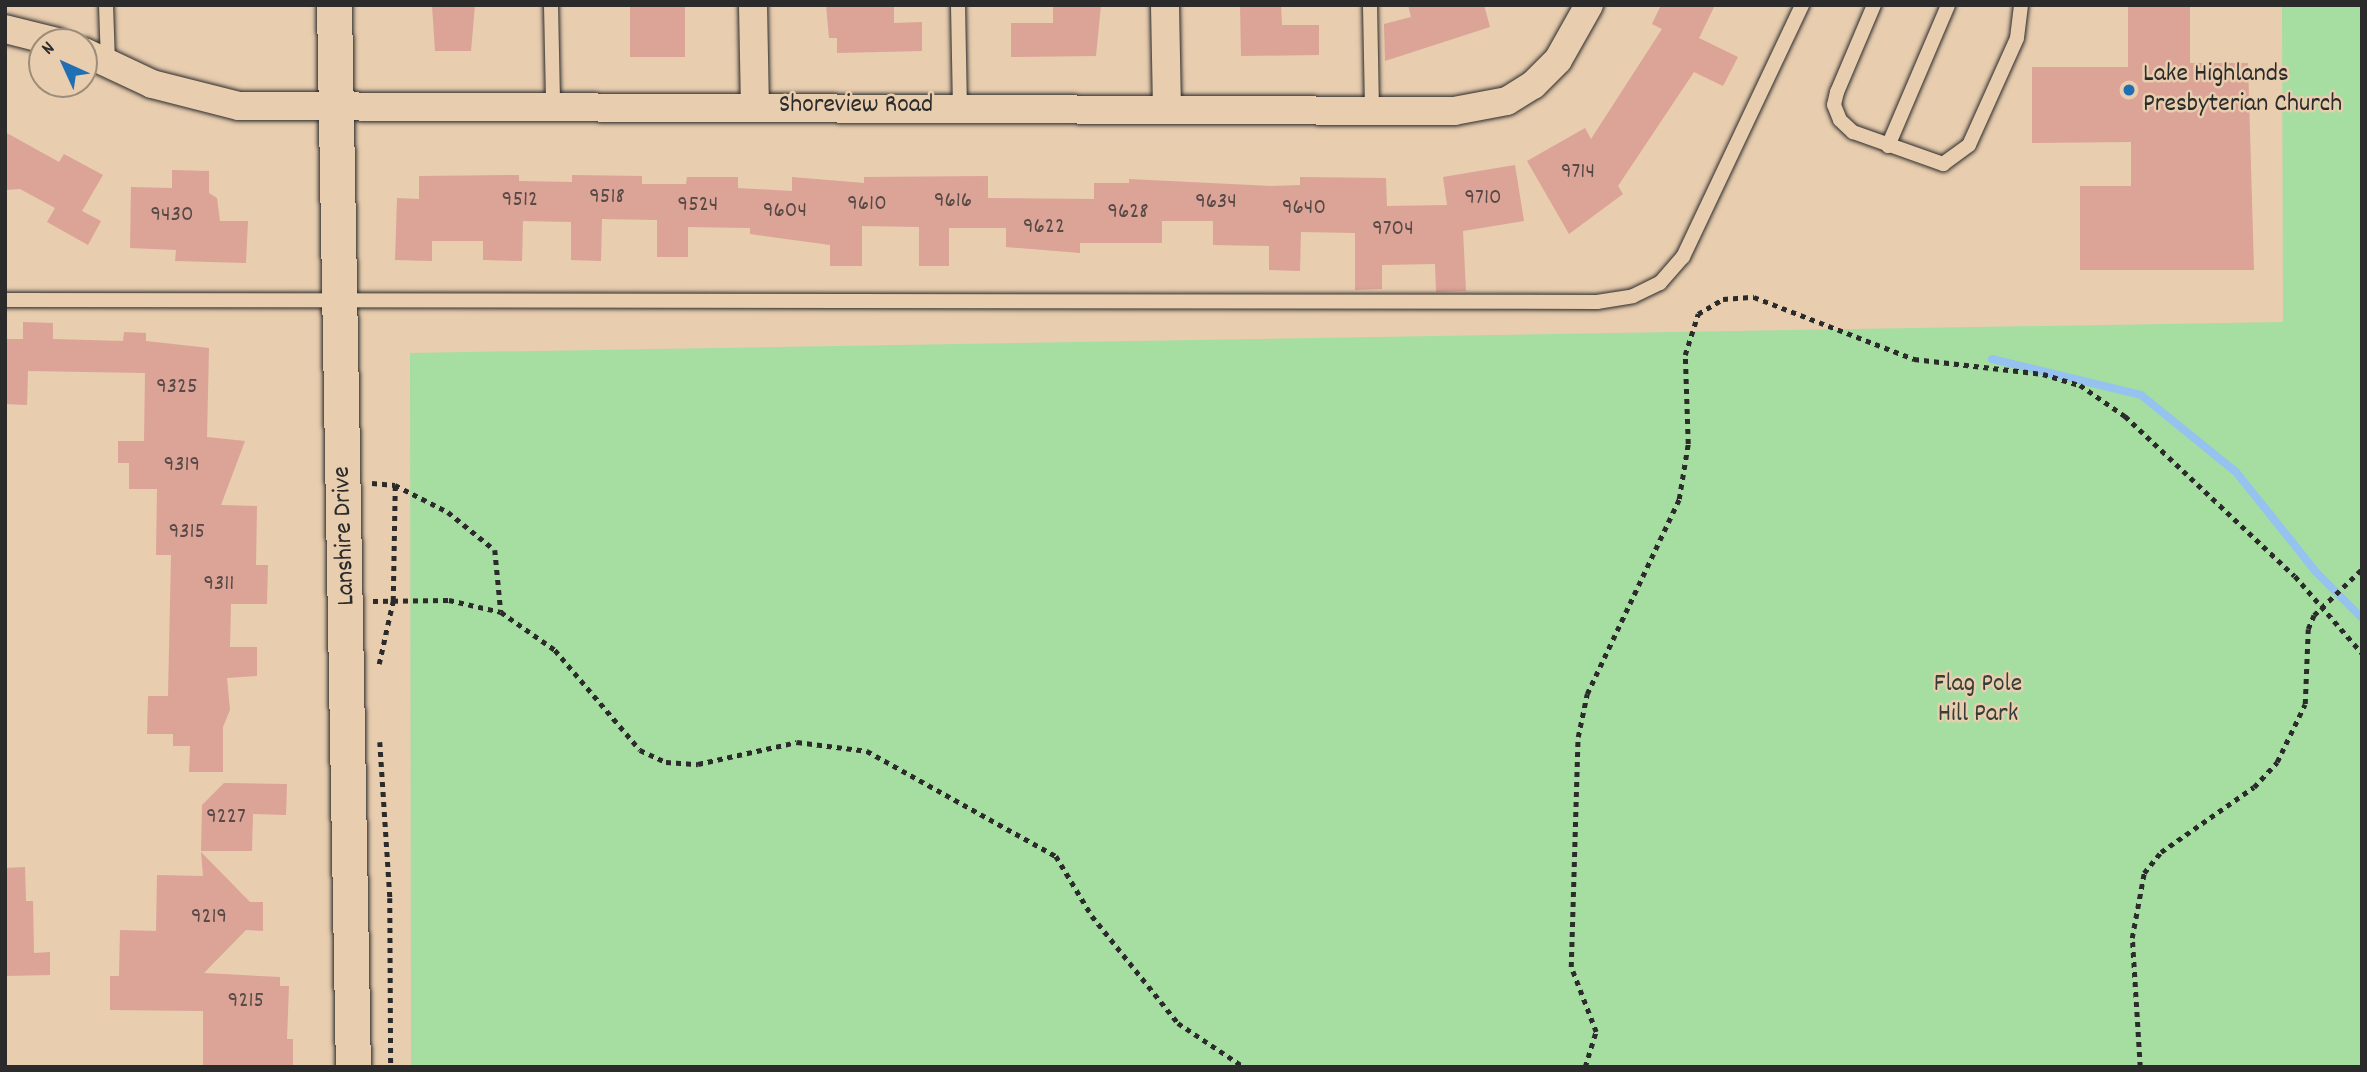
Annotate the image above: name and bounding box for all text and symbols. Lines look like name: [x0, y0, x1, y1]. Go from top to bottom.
north arrow: [28, 28, 98, 98]
text: N: [36, 36, 62, 62]
place label: Lake Highlands Presbyterian Church: [2143, 59, 2342, 120]
marker: Lake Highlands Presbyterian Church: [2121, 82, 2137, 98]
street label: Shoreview Road: [779, 90, 933, 122]
house number: 9714: [1561, 159, 1595, 187]
house number: 9518: [589, 184, 625, 212]
house number: 9710: [1465, 185, 1501, 213]
house number: 9512: [502, 187, 538, 215]
house number: 9616: [934, 188, 972, 216]
house number: 9634: [1195, 189, 1237, 217]
house number: 9610: [847, 191, 887, 219]
house number: 9524: [678, 192, 718, 220]
house number: 9640: [1282, 195, 1326, 223]
house number: 9604: [763, 198, 807, 226]
house number: 9628: [1107, 199, 1149, 227]
house number: 9430: [151, 202, 193, 230]
house number: 9622: [1023, 214, 1065, 242]
house number: 9704: [1372, 216, 1414, 244]
house number: 9325: [156, 374, 198, 402]
house number: 9319: [164, 452, 200, 480]
street label: Lanshire Drive: [327, 466, 363, 606]
house number: 9315: [169, 519, 205, 547]
house number: 9311: [204, 571, 234, 599]
park label: Flag Pole Hill Park: [1934, 669, 2022, 730]
house number: 9227: [206, 804, 246, 832]
house number: 9219: [191, 904, 227, 932]
house number: 9215: [228, 988, 264, 1016]

